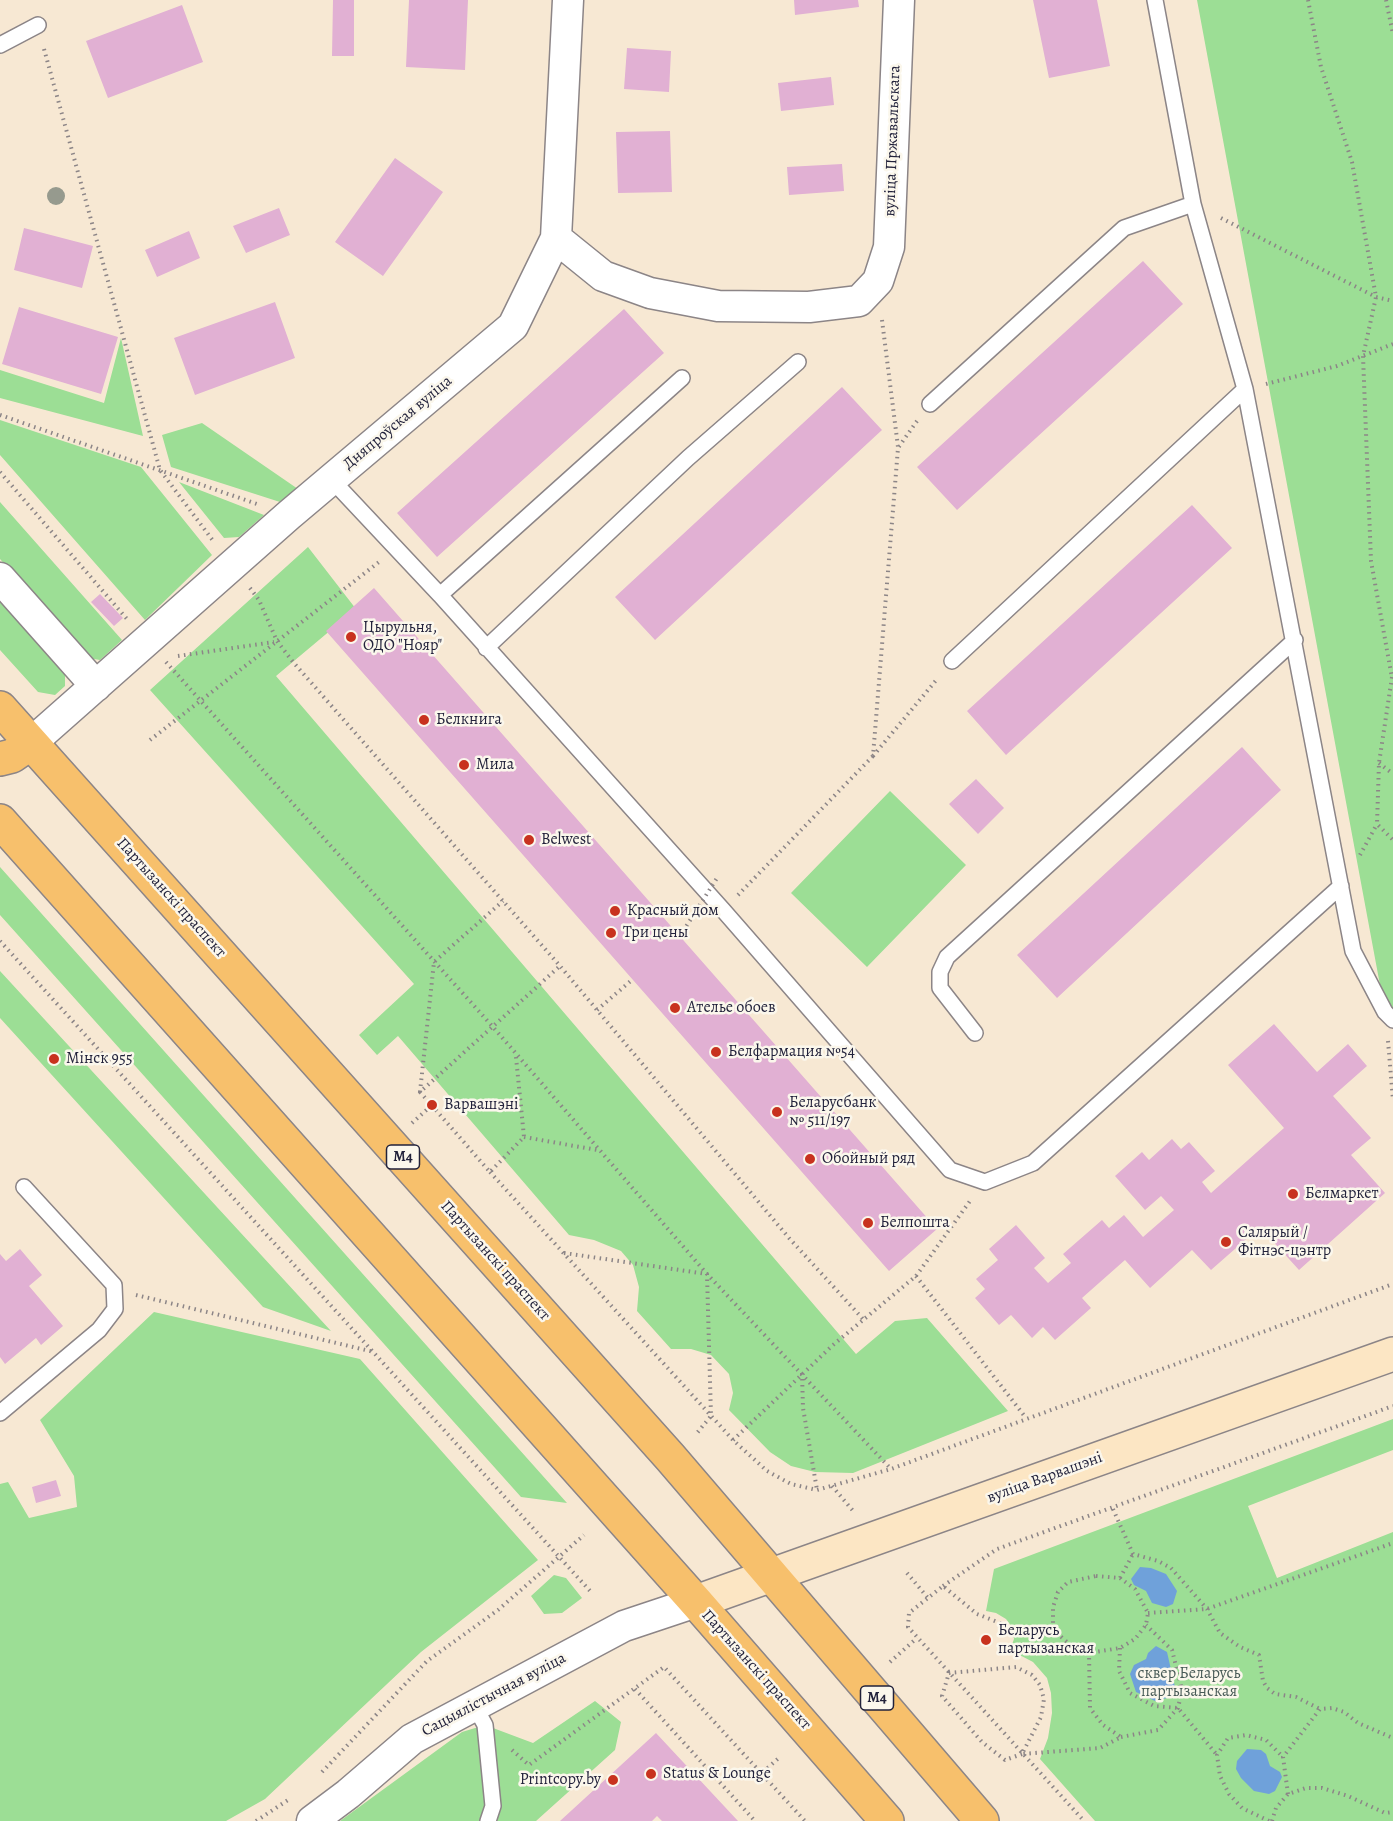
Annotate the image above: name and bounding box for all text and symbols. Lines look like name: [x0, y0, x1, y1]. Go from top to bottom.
street label: вуліца Пржавальскага: [881, 65, 905, 217]
street label: Дняпроўская вуліца: [340, 372, 456, 474]
place label: Цырульня, ОДО "Нояр": [363, 618, 442, 656]
marker: Цырульня, ОДО "Нояр": [344, 630, 358, 644]
place label: Белкнига: [436, 710, 502, 730]
marker: Белкнига: [417, 713, 431, 727]
place label: Мила: [476, 755, 514, 775]
marker: Мила: [457, 758, 471, 772]
place label: Belwest: [541, 830, 591, 850]
marker: Belwest: [522, 833, 536, 847]
street label: Партызанскі праспект: [112, 834, 230, 962]
place label: Красный дом: [627, 901, 719, 921]
marker: Красный дом: [608, 904, 622, 918]
place label: Три цены: [623, 923, 688, 943]
marker: Три цены: [604, 926, 618, 940]
place label: Ателье обоев: [687, 998, 776, 1018]
marker: Ателье обоев: [668, 1001, 682, 1015]
place label: Белфармация №54: [728, 1042, 855, 1062]
marker: Белфармация №54: [709, 1045, 723, 1059]
place label: Мінск 955: [66, 1049, 133, 1069]
marker: Мінск 955: [47, 1052, 61, 1066]
place label: Беларусбанк № 511/197: [789, 1093, 877, 1131]
place label: Варвашэні: [444, 1095, 519, 1115]
marker: Варвашэні: [425, 1098, 439, 1112]
marker: Беларусбанк № 511/197: [770, 1105, 784, 1119]
road number: М4: [386, 1145, 420, 1169]
place label: Обойный ряд: [822, 1149, 915, 1169]
marker: Обойный ряд: [803, 1152, 817, 1166]
place label: Белмаркет: [1305, 1184, 1379, 1204]
marker: Белмаркет: [1286, 1187, 1300, 1201]
street label: Партызанскі праспект: [436, 1197, 554, 1325]
place label: Белпошта: [880, 1213, 950, 1233]
marker: Белпошта: [861, 1216, 875, 1230]
place label: Салярый / Фітнэс-цэнтр: [1238, 1223, 1331, 1261]
marker: Салярый / Фітнэс-цэнтр: [1219, 1235, 1233, 1249]
street label: вуліца Варвашэні: [985, 1448, 1105, 1508]
street label: Партызанскі праспект: [697, 1606, 815, 1734]
place label: Беларусь партызанская: [998, 1621, 1094, 1659]
marker: Беларусь партызанская: [979, 1633, 993, 1647]
street label: Сацыялістычная вуліца: [419, 1649, 569, 1741]
park label: сквер Беларусь партызанская: [1138, 1664, 1240, 1702]
road number: М4: [860, 1686, 894, 1710]
place label: Status & Lounge: [663, 1764, 771, 1784]
marker: Status & Lounge: [644, 1767, 658, 1781]
place label: Printcopy.by: [520, 1770, 601, 1790]
marker: Printcopy.by: [606, 1773, 620, 1787]

